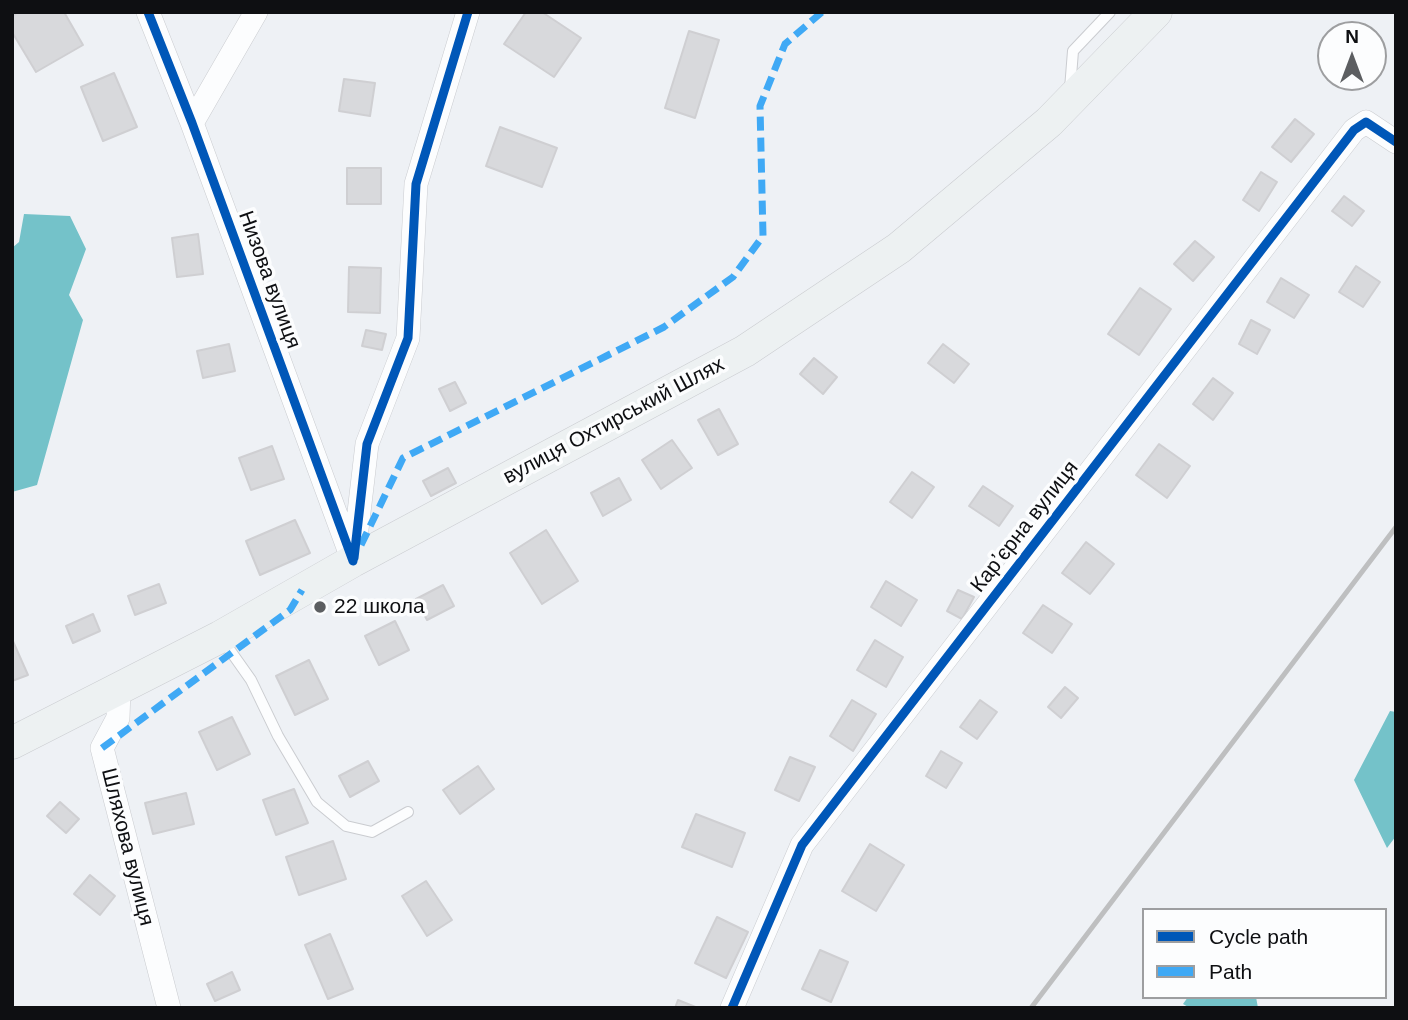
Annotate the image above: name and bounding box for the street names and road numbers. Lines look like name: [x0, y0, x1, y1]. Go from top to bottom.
street label: Низова вулиця: [232, 208, 306, 352]
street label: вулиця Охтирський Шлях: [499, 352, 729, 490]
street label: Карʼєрна вулиця: [966, 456, 1084, 598]
street label: Шляхова вулиця: [95, 766, 159, 928]

